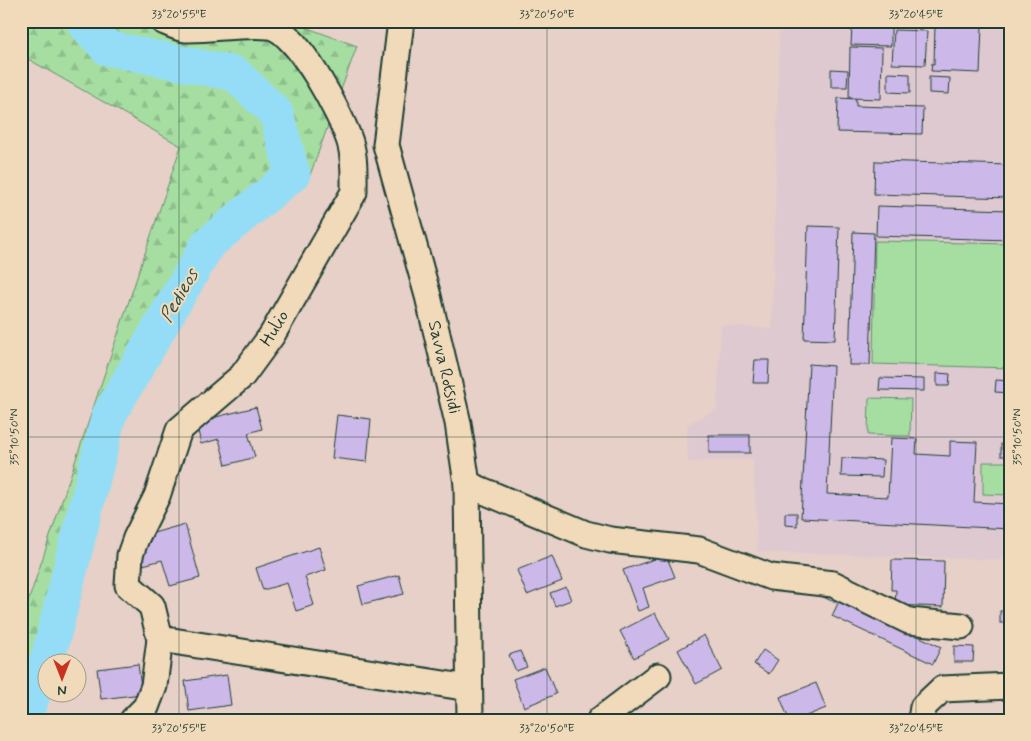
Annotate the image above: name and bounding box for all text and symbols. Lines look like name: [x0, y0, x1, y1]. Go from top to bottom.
text: 33°20'55"E: [152, 7, 206, 23]
text: 33°20'50"E: [519, 7, 575, 23]
text: 33°20'45"E: [889, 7, 943, 23]
water label: Pedieos: [154, 263, 205, 327]
street label: Hulio: [255, 306, 295, 351]
street label: Savva Rotsidi: [422, 318, 466, 416]
text: 35°10'50"N: [7, 408, 23, 466]
text: 35°10'50"N: [1010, 408, 1026, 466]
north arrow: [38, 654, 88, 704]
text: N: [57, 681, 67, 699]
text: 33°20'55"E: [152, 721, 206, 737]
text: 33°20'50"E: [519, 721, 575, 737]
text: 33°20'45"E: [889, 721, 943, 737]

